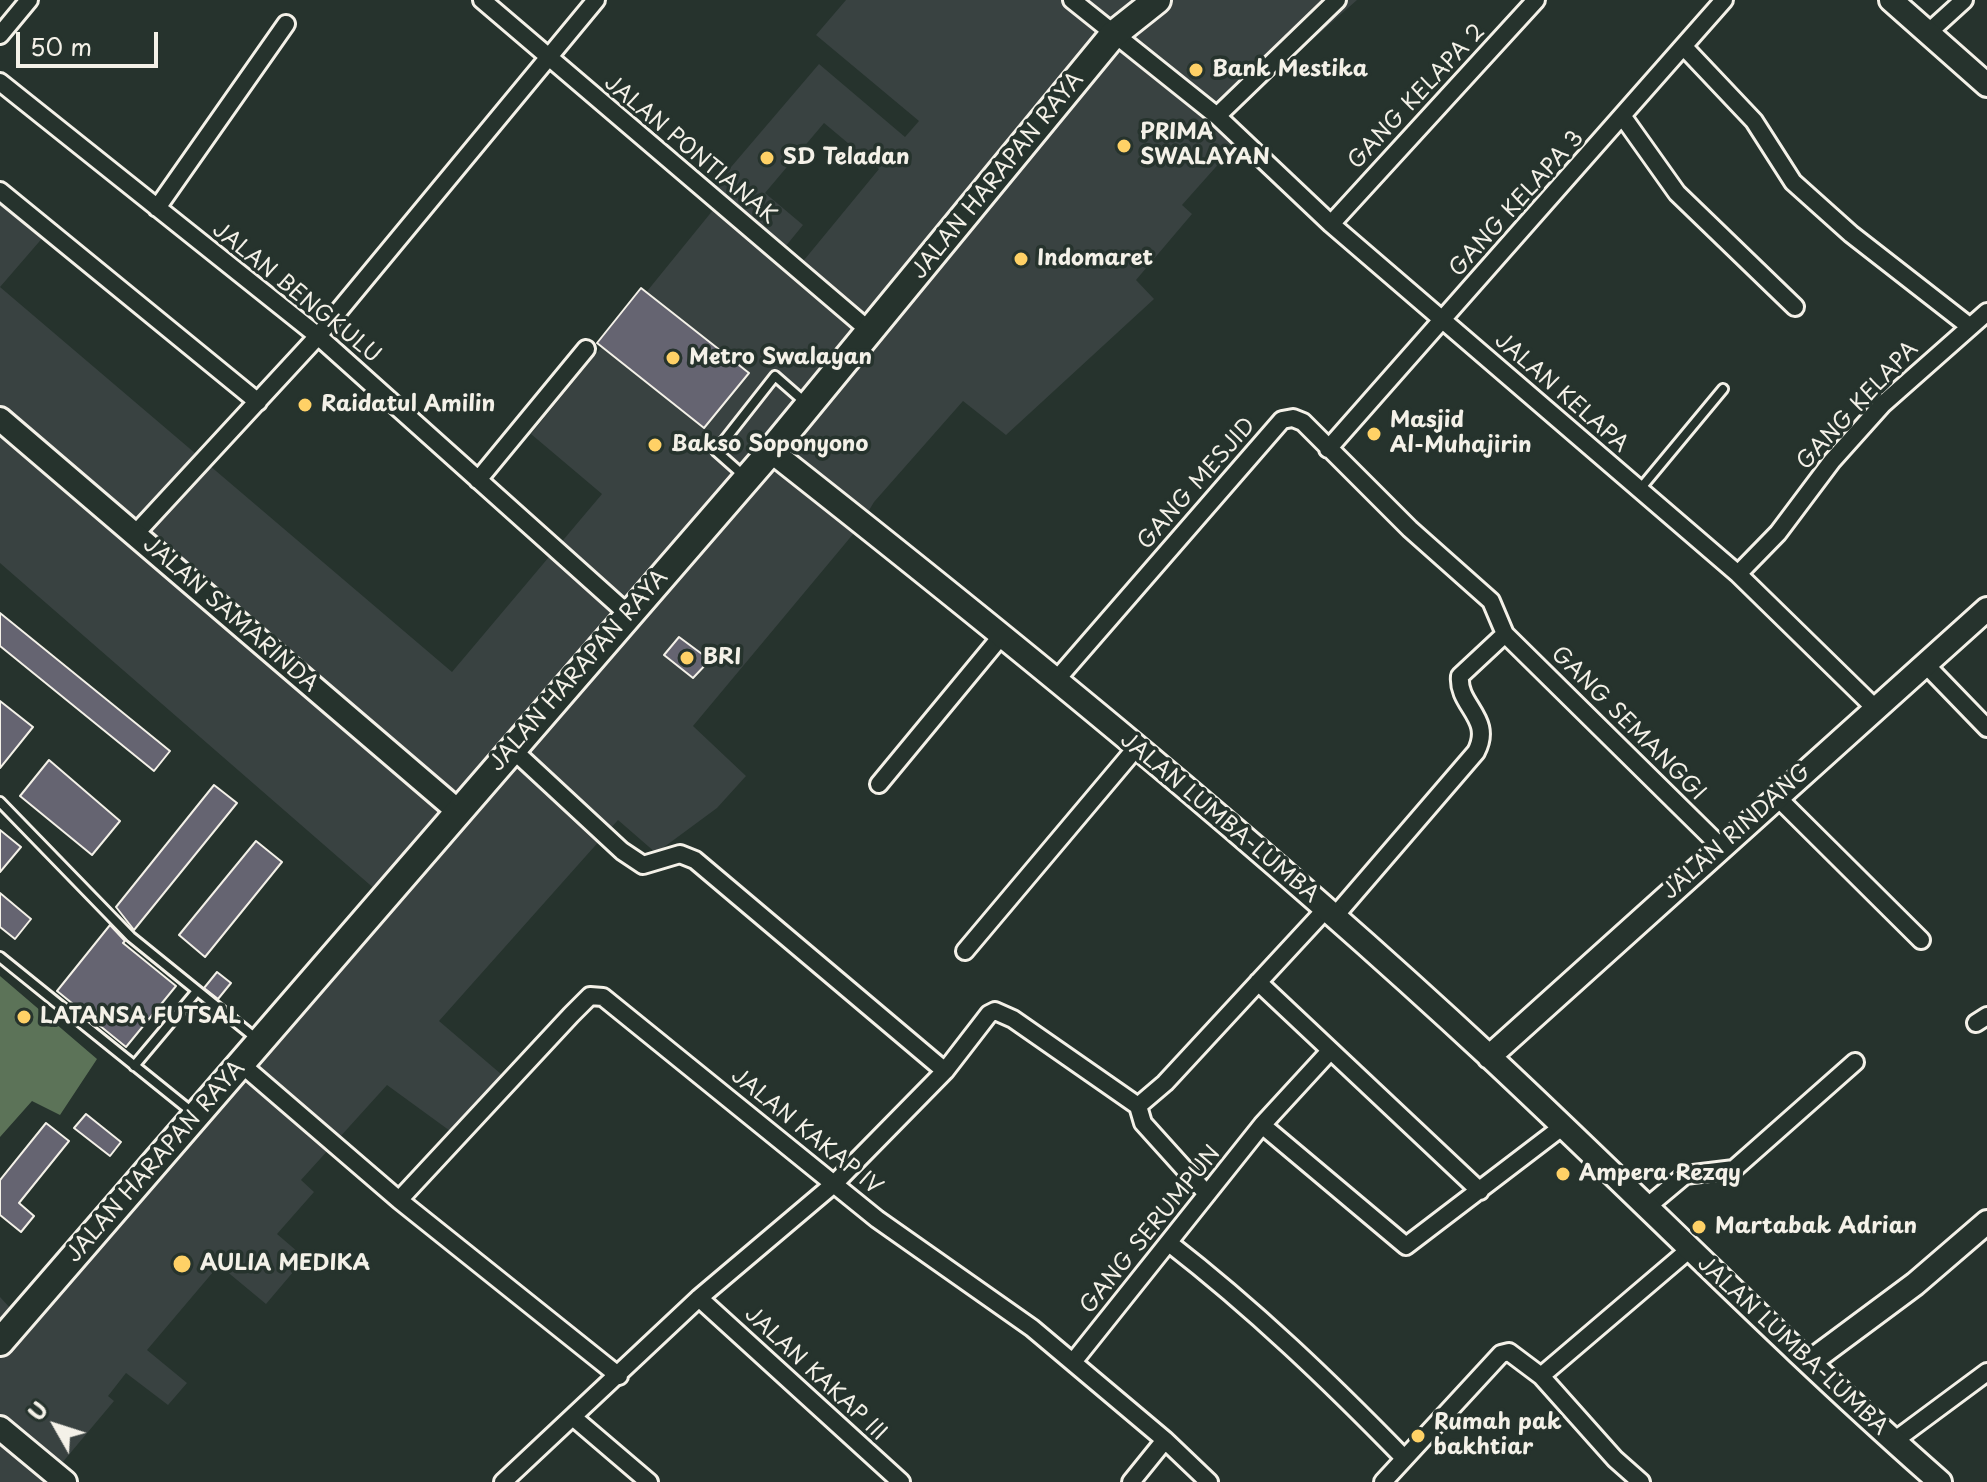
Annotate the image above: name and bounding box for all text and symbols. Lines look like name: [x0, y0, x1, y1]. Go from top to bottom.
scale bar: [20, 16, 162, 66]
street label: GANG KELAPA 2: [1343, 19, 1491, 175]
text: 50 m: [30, 28, 92, 64]
place label: Bank Mestika: [1212, 57, 1368, 83]
marker: Bank Mestika: [1187, 61, 1205, 79]
street label: JALAN HARAPAN RAYA: [906, 67, 1090, 285]
street label: JALAN PONTIANAK: [598, 70, 782, 230]
place label: PRIMA SWALAYAN: [1140, 120, 1270, 172]
street label: GANG KELAPA 3: [1444, 126, 1590, 282]
marker: PRIMA SWALAYAN: [1115, 137, 1133, 155]
place label: SD Teladan: [783, 145, 910, 171]
marker: SD Teladan: [758, 149, 776, 167]
street label: JALAN BENGKULU: [207, 217, 385, 369]
place label: Indomaret: [1037, 246, 1153, 272]
marker: Indomaret: [1012, 250, 1030, 268]
street label: JALAN KELAPA: [1489, 328, 1633, 458]
street label: GANG KELAPA: [1792, 336, 1924, 476]
place label: Metro Swalayan: [689, 345, 872, 371]
marker: Metro Swalayan: [664, 349, 682, 367]
place label: Raidatul Amilin: [321, 392, 495, 418]
marker: Raidatul Amilin: [296, 396, 314, 414]
place label: Masjid Al-Muhajirin: [1390, 408, 1532, 460]
street label: GANG MESJID: [1133, 413, 1261, 555]
marker: Masjid Al-Muhajirin: [1365, 425, 1383, 443]
place label: Bakso Soponyono: [671, 432, 868, 458]
marker: Bakso Soponyono: [646, 436, 664, 454]
street label: JALAN SAMARINDA: [137, 532, 323, 698]
street label: JALAN HARAPAN RAYA: [484, 565, 674, 777]
street label: GANG SEMANGGI: [1545, 641, 1711, 807]
place label: BRI: [703, 645, 741, 671]
marker: BRI: [678, 649, 696, 667]
street label: JALAN LUMBA-LUMBA: [1114, 727, 1324, 909]
street label: JALAN RINDANG: [1657, 758, 1817, 906]
place label: LATANSA FUTSAL: [40, 1004, 241, 1030]
marker: LATANSA FUTSAL: [15, 1008, 33, 1026]
street label: JALAN HARAPAN RAYA: [61, 1056, 251, 1268]
street label: JALAN KAKAP IV: [725, 1063, 887, 1201]
street label: GANG SERUMPUN: [1075, 1141, 1227, 1319]
place label: Ampera Rezqy: [1579, 1161, 1741, 1187]
marker: Ampera Rezqy: [1554, 1165, 1572, 1183]
place label: Martabak Adrian: [1715, 1214, 1917, 1240]
marker: Martabak Adrian: [1690, 1218, 1708, 1236]
place label: AULIA MEDIKA: [200, 1251, 370, 1277]
street label: JALAN LUMBA-LUMBA: [1691, 1251, 1893, 1441]
marker: AULIA MEDIKA: [171, 1253, 193, 1275]
street label: JALAN KAKAP III: [739, 1301, 891, 1447]
north arrow: [16, 1386, 96, 1466]
text: U: [19, 1394, 55, 1427]
place label: Rumah pak bakhtiar: [1434, 1410, 1562, 1462]
marker: Rumah pak bakhtiar: [1409, 1427, 1427, 1445]

